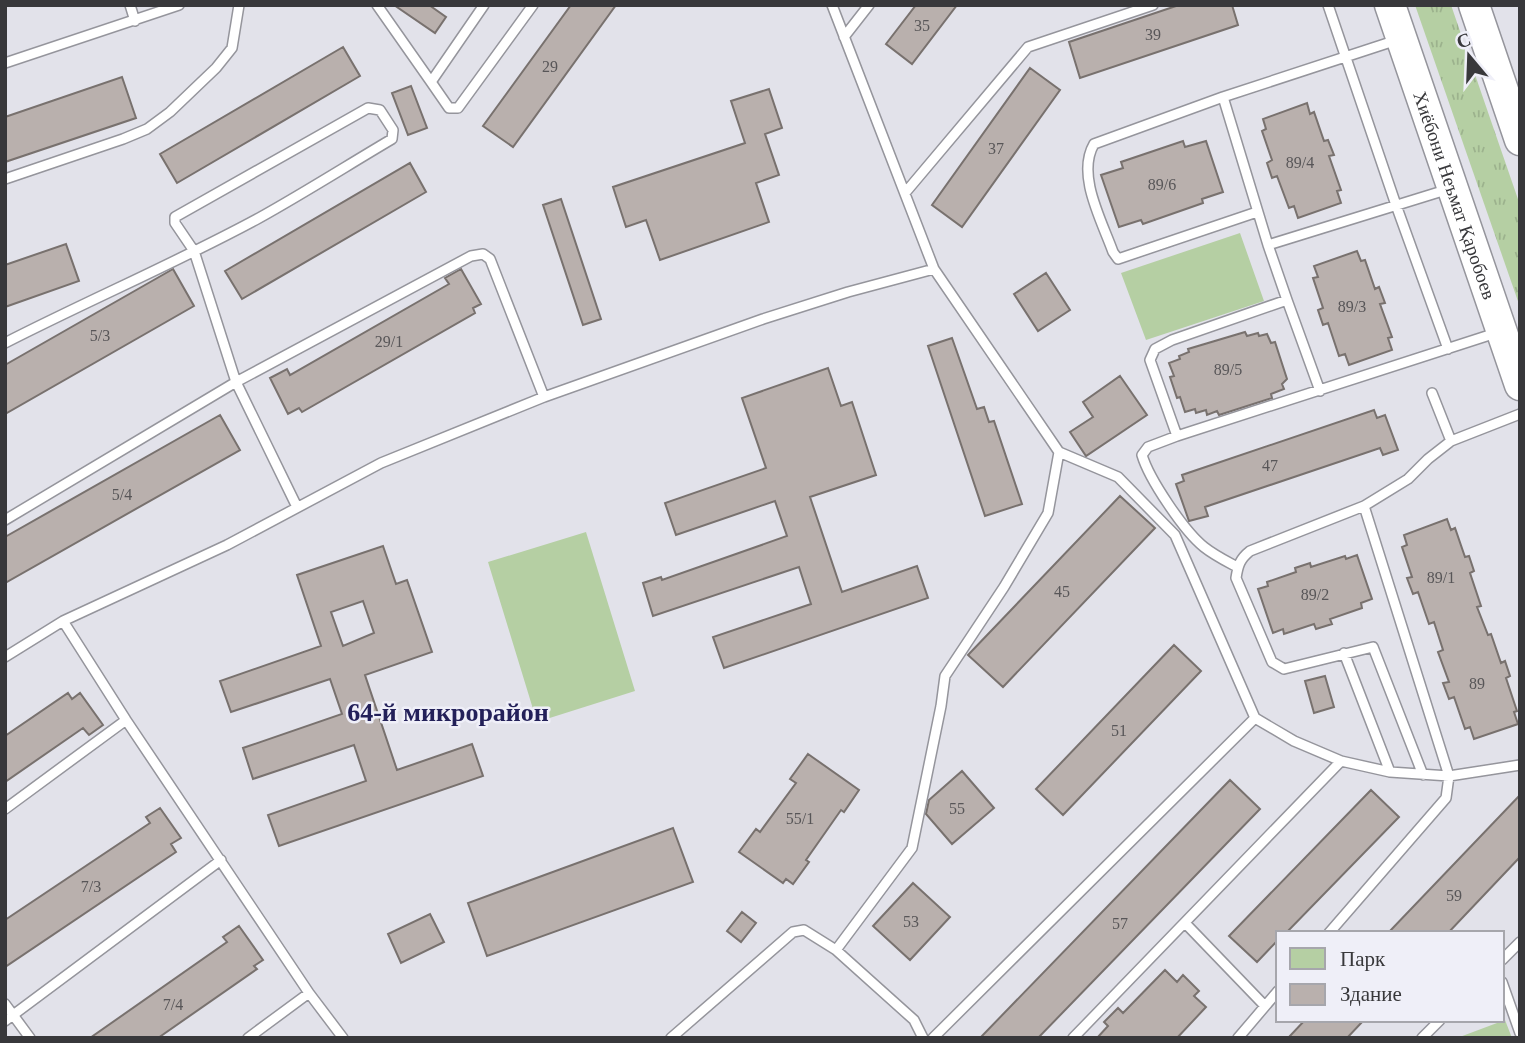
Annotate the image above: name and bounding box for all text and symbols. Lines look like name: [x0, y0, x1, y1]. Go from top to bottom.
house number: 35: [914, 17, 930, 34]
north arrow: [1434, 21, 1504, 91]
house number: 39: [1145, 26, 1161, 43]
text: С: [1454, 28, 1474, 53]
house number: 29: [542, 58, 558, 75]
street label: Хиёбони Неъмат Қаробоев: [1409, 89, 1500, 302]
house number: 37: [988, 140, 1004, 157]
house number: 89/4: [1286, 154, 1314, 171]
house number: 89/6: [1148, 176, 1176, 193]
house number: 89/3: [1338, 298, 1366, 315]
house number: 5/3: [90, 327, 110, 344]
house number: 29/1: [375, 333, 403, 350]
house number: 89/5: [1214, 361, 1242, 378]
house number: 47: [1262, 457, 1278, 474]
house number: 5/4: [112, 486, 132, 503]
house number: 89/1: [1427, 569, 1455, 586]
house number: 45: [1054, 583, 1070, 600]
house number: 89/2: [1301, 586, 1329, 603]
house number: 89: [1469, 675, 1485, 692]
district label: 64-й микрорайон: [347, 698, 549, 727]
house number: 51: [1111, 722, 1127, 739]
house number: 55: [949, 800, 965, 817]
house number: 55/1: [786, 810, 814, 827]
house number: 7/3: [81, 878, 101, 895]
house number: 59: [1446, 887, 1462, 904]
house number: 53: [903, 913, 919, 930]
house number: 57: [1112, 915, 1128, 932]
legend: [1276, 931, 1504, 1022]
text: Парк: [1340, 947, 1386, 971]
text: Здание: [1340, 982, 1402, 1006]
house number: 7/4: [163, 996, 183, 1013]

